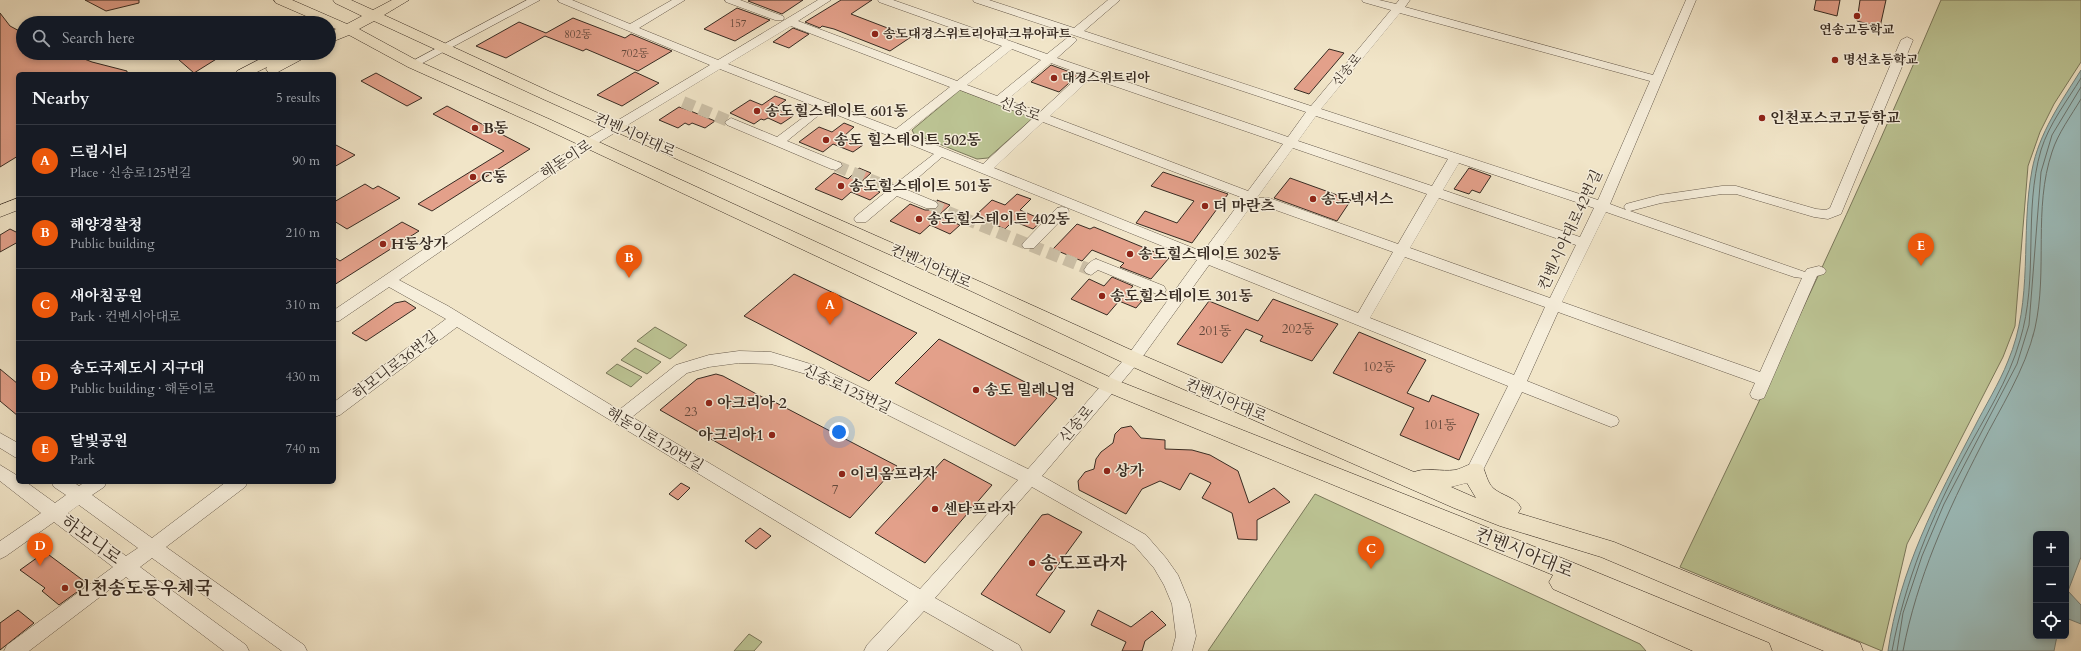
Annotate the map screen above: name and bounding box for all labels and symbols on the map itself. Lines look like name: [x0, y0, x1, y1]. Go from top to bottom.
marker: 연송고등학교: [1852, 11, 1862, 21]
house number: 157: [730, 16, 747, 31]
place label: 연송고등학교: [1819, 21, 1895, 39]
place label: 송도대경스위트리아파크뷰아파트: [883, 25, 1072, 43]
house number: 802동: [564, 27, 592, 42]
marker: 송도대경스위트리아파크뷰아파트: [870, 29, 880, 39]
house number: 702동: [621, 46, 649, 61]
street label: 신송로: [1328, 49, 1366, 90]
place label: 명선초등학교: [1843, 51, 1919, 69]
marker: 명선초등학교: [1830, 55, 1840, 65]
place label: 대경스위트리아: [1062, 69, 1150, 87]
marker: 대경스위트리아: [1049, 73, 1059, 83]
street label: 신송로: [996, 92, 1044, 126]
place label: 송도힐스테이트 601동: [765, 101, 909, 121]
marker: 송도힐스테이트 601동: [752, 106, 762, 116]
street label: 컨벤시아대로: [591, 108, 679, 162]
place label: 인천포스코고등학교: [1770, 108, 1901, 128]
marker: 인천포스코고등학교: [1757, 113, 1767, 123]
place label: B동: [483, 118, 509, 138]
marker: B동: [470, 123, 480, 133]
place label: 송도 힐스테이트 502동: [834, 130, 982, 150]
street label: 해돋이로: [536, 135, 596, 183]
marker: 송도 힐스테이트 502동: [821, 135, 831, 145]
street label: 컨벤시아대로42번길: [1533, 166, 1607, 294]
place label: C동: [481, 167, 508, 187]
marker: C동: [468, 172, 478, 182]
place label: 송도힐스테이트 501동: [849, 176, 993, 196]
marker: 송도힐스테이트 501동: [836, 181, 846, 191]
place label: 송도넥서스: [1321, 189, 1394, 209]
marker: 송도넥서스: [1308, 194, 1318, 204]
place label: 더 마란츠: [1213, 196, 1275, 216]
marker: 더 마란츠: [1200, 201, 1210, 211]
place label: 송도힐스테이트 402동: [927, 209, 1071, 229]
marker: 송도힐스테이트 402동: [914, 214, 924, 224]
pin: E: [1908, 233, 1934, 266]
place label: H동상가: [391, 234, 448, 254]
marker: H동상가: [378, 239, 388, 249]
street label: 컨벤시아대로: [887, 239, 975, 293]
place label: 송도힐스테이트 302동: [1138, 244, 1282, 264]
pin: B: [616, 245, 642, 278]
marker: 송도힐스테이트 302동: [1125, 249, 1135, 259]
place label: 송도힐스테이트 301동: [1110, 286, 1254, 306]
marker: 송도힐스테이트 301동: [1097, 291, 1107, 301]
pin: A: [817, 292, 843, 325]
house number: 202동: [1282, 320, 1315, 338]
house number: 201동: [1199, 322, 1232, 340]
street label: 하모니로36번길: [348, 326, 442, 404]
house number: 102동: [1363, 358, 1396, 376]
street label: 신송로125번길: [799, 360, 895, 418]
street label: 컨벤시아대로: [1182, 374, 1270, 426]
place label: 송도 밀레니엄: [984, 380, 1075, 400]
marker: 송도 밀레니엄: [971, 385, 981, 395]
place label: 아크리아 2: [717, 393, 787, 413]
marker: 아크리아 2: [704, 398, 714, 408]
street label: 신송로: [1054, 401, 1098, 447]
street label: 해돋이로120번길: [603, 402, 707, 476]
house number: 23: [684, 403, 698, 421]
house number: 101동: [1424, 416, 1457, 434]
your location: [829, 422, 849, 442]
place label: 아크리아1: [698, 425, 764, 445]
marker: 아크리아1: [767, 430, 777, 440]
place label: 상가: [1115, 461, 1144, 481]
place label: 이리옴프라자: [850, 464, 937, 484]
marker: 상가: [1102, 466, 1112, 476]
marker: 이리옴프라자: [837, 469, 847, 479]
house number: 7: [832, 481, 839, 499]
place label: 센타프라자: [943, 499, 1016, 519]
marker: 센타프라자: [930, 504, 940, 514]
street label: 하모니로: [56, 509, 126, 571]
street label: 컨벤시아대로: [1471, 522, 1577, 584]
pin: D: [27, 533, 53, 566]
pin: C: [1358, 536, 1384, 569]
place label: 송도프라자: [1040, 551, 1128, 576]
marker: 송도프라자: [1027, 558, 1037, 568]
place label: 인천송도동우체국: [73, 576, 213, 601]
marker: 인천송도동우체국: [60, 583, 70, 593]

